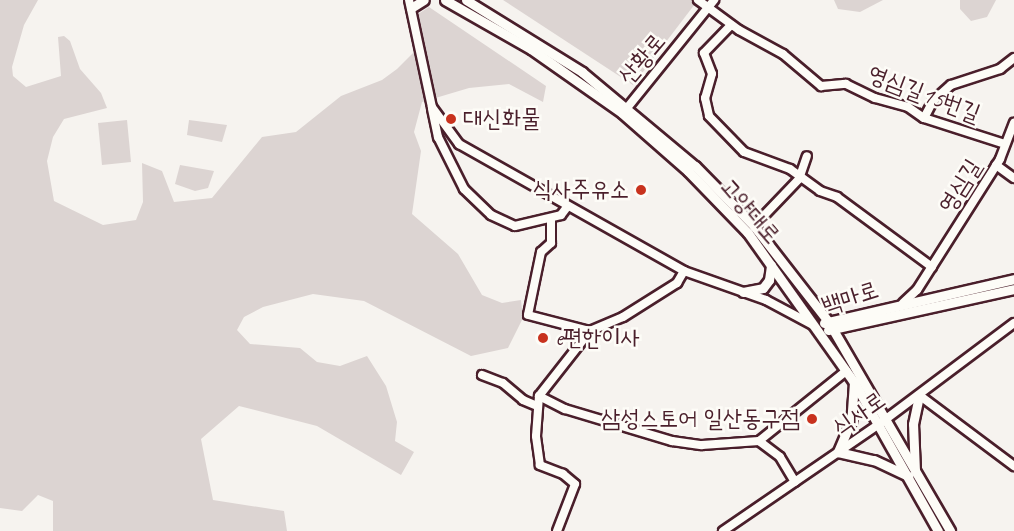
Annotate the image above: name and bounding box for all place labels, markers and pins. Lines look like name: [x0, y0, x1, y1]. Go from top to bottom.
place label: 대신화물: [463, 105, 540, 133]
marker: 대신화물: [444, 112, 458, 126]
place label: 식사주유소: [532, 176, 629, 204]
marker: 식사주유소: [634, 183, 648, 197]
place label: e편한이사: [555, 324, 640, 352]
marker: e편한이사: [536, 331, 550, 345]
place label: 삼성스토어 일산동구점: [601, 405, 800, 433]
marker: 삼성스토어 일산동구점: [805, 412, 819, 426]

